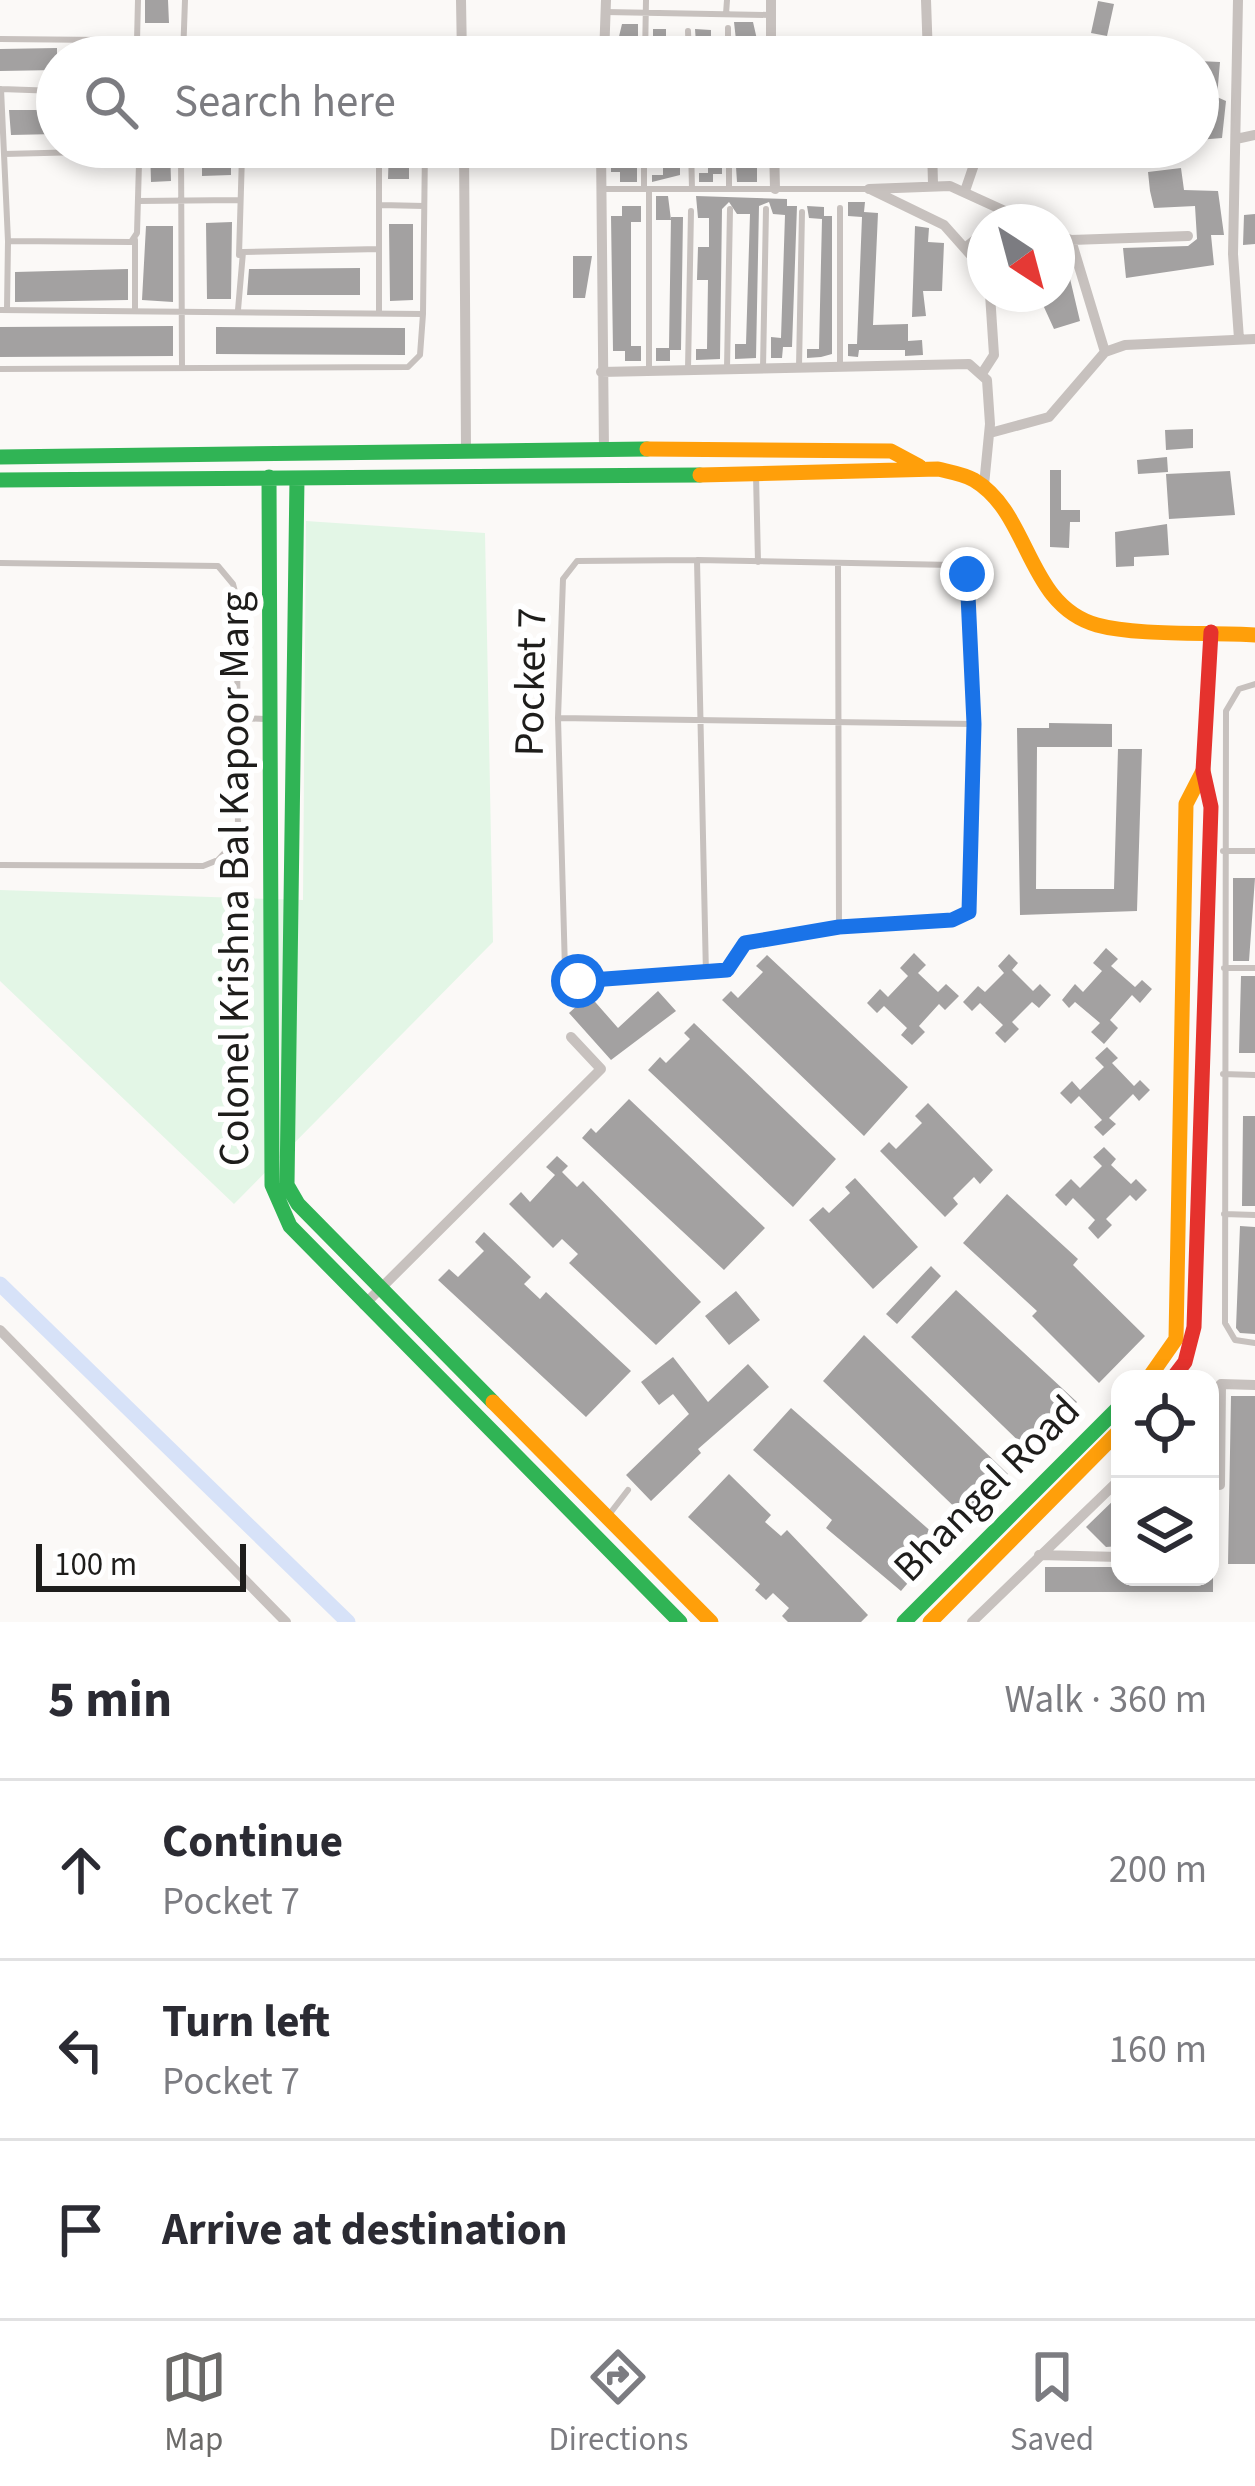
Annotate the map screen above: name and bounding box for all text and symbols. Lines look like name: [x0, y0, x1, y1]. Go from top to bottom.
search box: [36, 36, 1219, 168]
icon: search: [78, 69, 144, 135]
text: Search here: [174, 70, 396, 134]
north arrow: [967, 204, 1075, 312]
route end: [940, 547, 994, 601]
street label: Colonel Krishna Bal Kapoor Marg: [205, 592, 265, 1166]
street label: Pocket 7: [500, 607, 562, 757]
route start: [551, 954, 605, 1008]
map controls: [1111, 1370, 1219, 1586]
button: locate: [1111, 1370, 1219, 1478]
street label: Bhangel Road: [880, 1382, 1094, 1596]
button: layers: [1111, 1478, 1219, 1586]
scale bar: [36, 1538, 246, 1591]
text: 100 m: [54, 1541, 137, 1588]
text: 5 min: [48, 1664, 172, 1736]
text: Walk · 360 m: [1004, 1672, 1207, 1728]
text: Continue: [162, 1810, 343, 1874]
icon: ahead: [48, 1837, 114, 1903]
text: 200 m: [1109, 1842, 1207, 1898]
text: Pocket 7: [162, 1874, 300, 1930]
text: Turn left: [162, 1990, 330, 2054]
icon: left: [48, 2017, 114, 2083]
text: 160 m: [1109, 2022, 1207, 2078]
text: Pocket 7: [162, 2054, 300, 2110]
icon: arrive: [48, 2197, 114, 2263]
text: Arrive at destination: [162, 2198, 567, 2262]
tab: Map: [161, 2344, 227, 2463]
tab: Directions: [549, 2344, 688, 2463]
tab: Saved: [1010, 2344, 1094, 2463]

